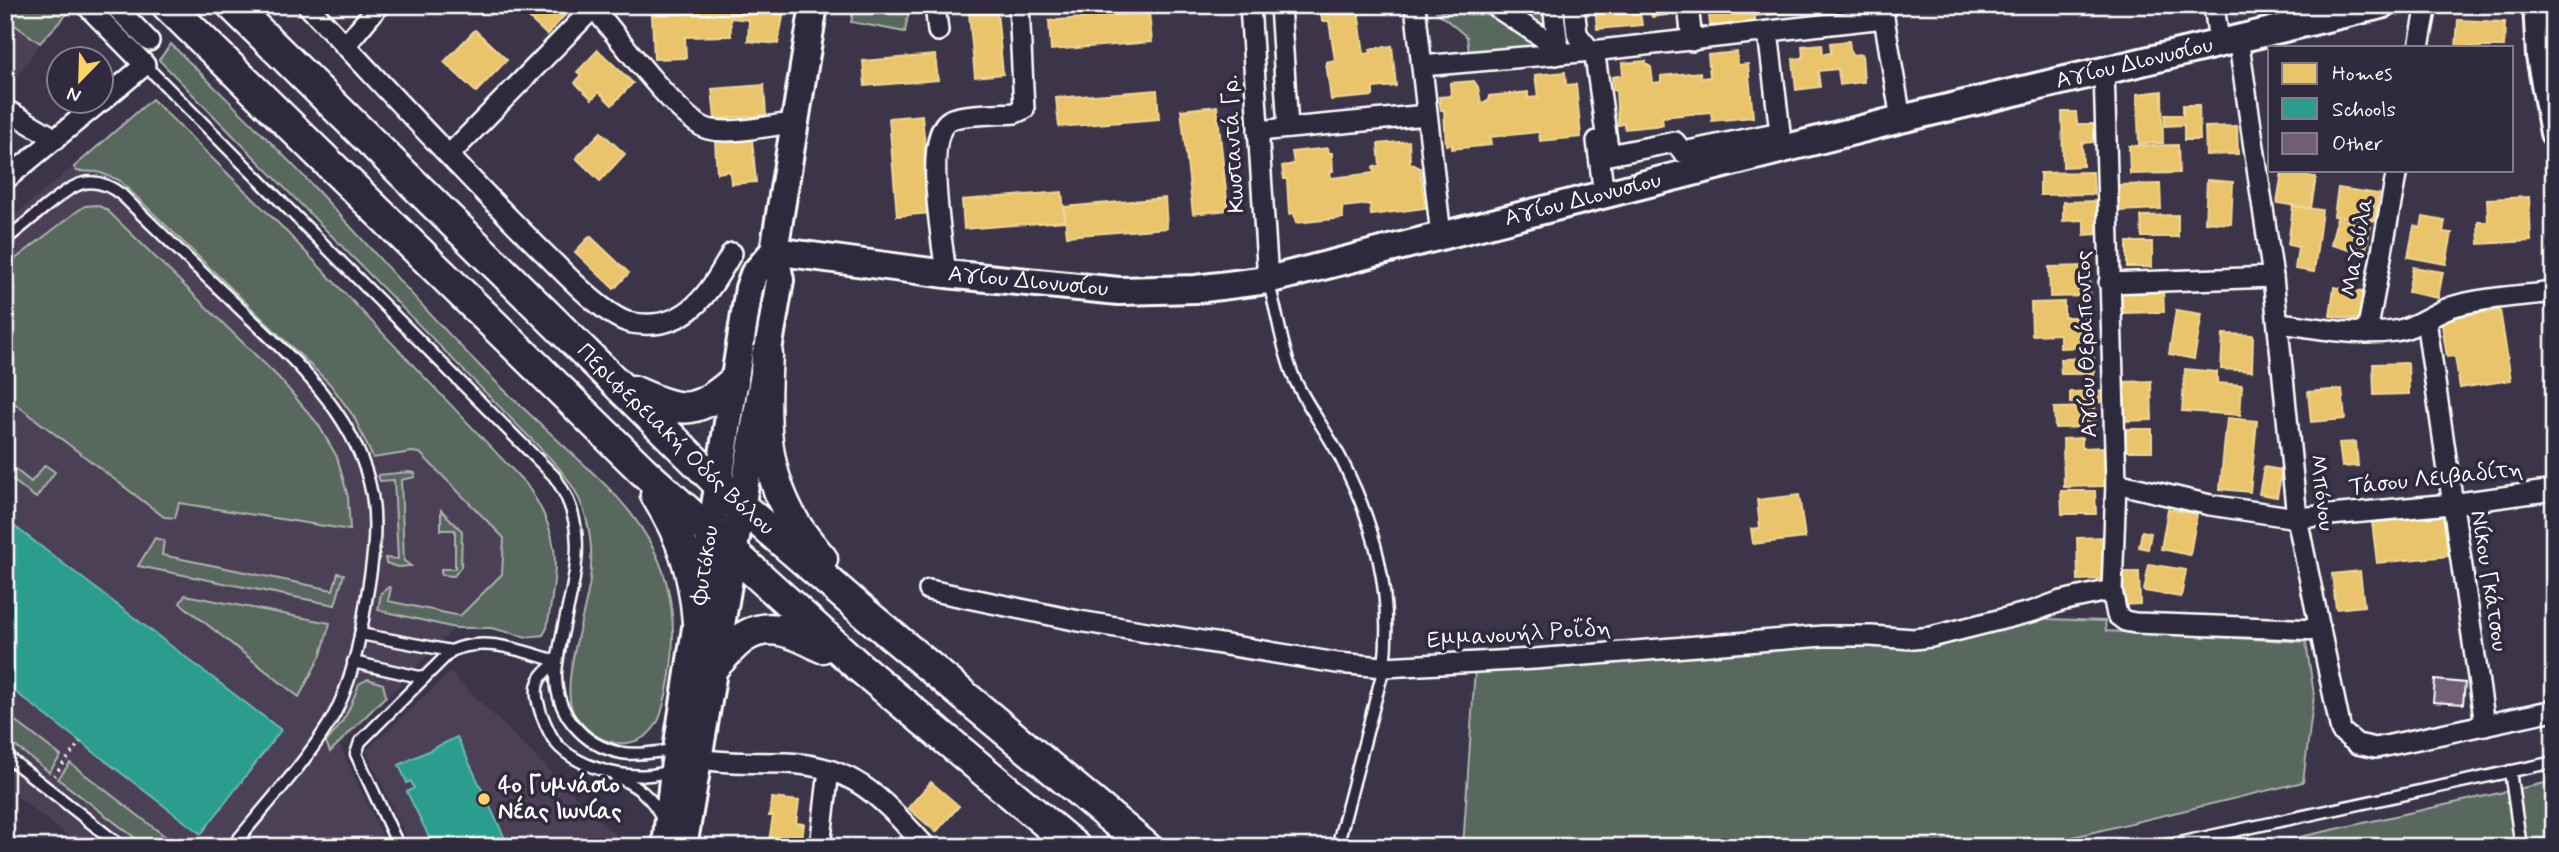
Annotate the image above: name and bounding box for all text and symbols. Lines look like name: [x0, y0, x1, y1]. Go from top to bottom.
street label: Αγίου Διονυσίου: [2053, 30, 2216, 97]
north arrow: [46, 46, 116, 116]
legend: [2268, 46, 2514, 172]
text: Homes: [2332, 60, 2392, 88]
street label: Κωσταντά Γρ.: [1215, 74, 1253, 214]
text: N: [63, 80, 85, 108]
text: Schools: [2332, 96, 2396, 124]
text: Other: [2332, 130, 2383, 158]
street label: Αγίου Διονυσίου: [1501, 166, 1665, 234]
street label: Μαγούλα: [2335, 195, 2381, 299]
street label: Αγίου Θεράποντος: [2069, 250, 2105, 438]
street label: Αγίου Διονυσίου: [947, 259, 1110, 305]
street label: Περιφερειακή Οδός Βόλου: [570, 337, 780, 543]
street label: Μπόνου: [2301, 453, 2341, 533]
street label: Τάσου Λειβαδίτη: [2347, 455, 2525, 503]
street label: Νίκου Γκάτσου: [2462, 508, 2514, 654]
street label: Φυτόκου: [685, 523, 727, 608]
street label: Εμμανουήλ Ροΐδη: [1426, 614, 1612, 656]
place label: 4ο Γυμνάσιο Νέας Ιωνίας: [498, 771, 622, 827]
marker: 4ο Γυμνάσιο Νέας Ιωνίας: [476, 791, 492, 807]

